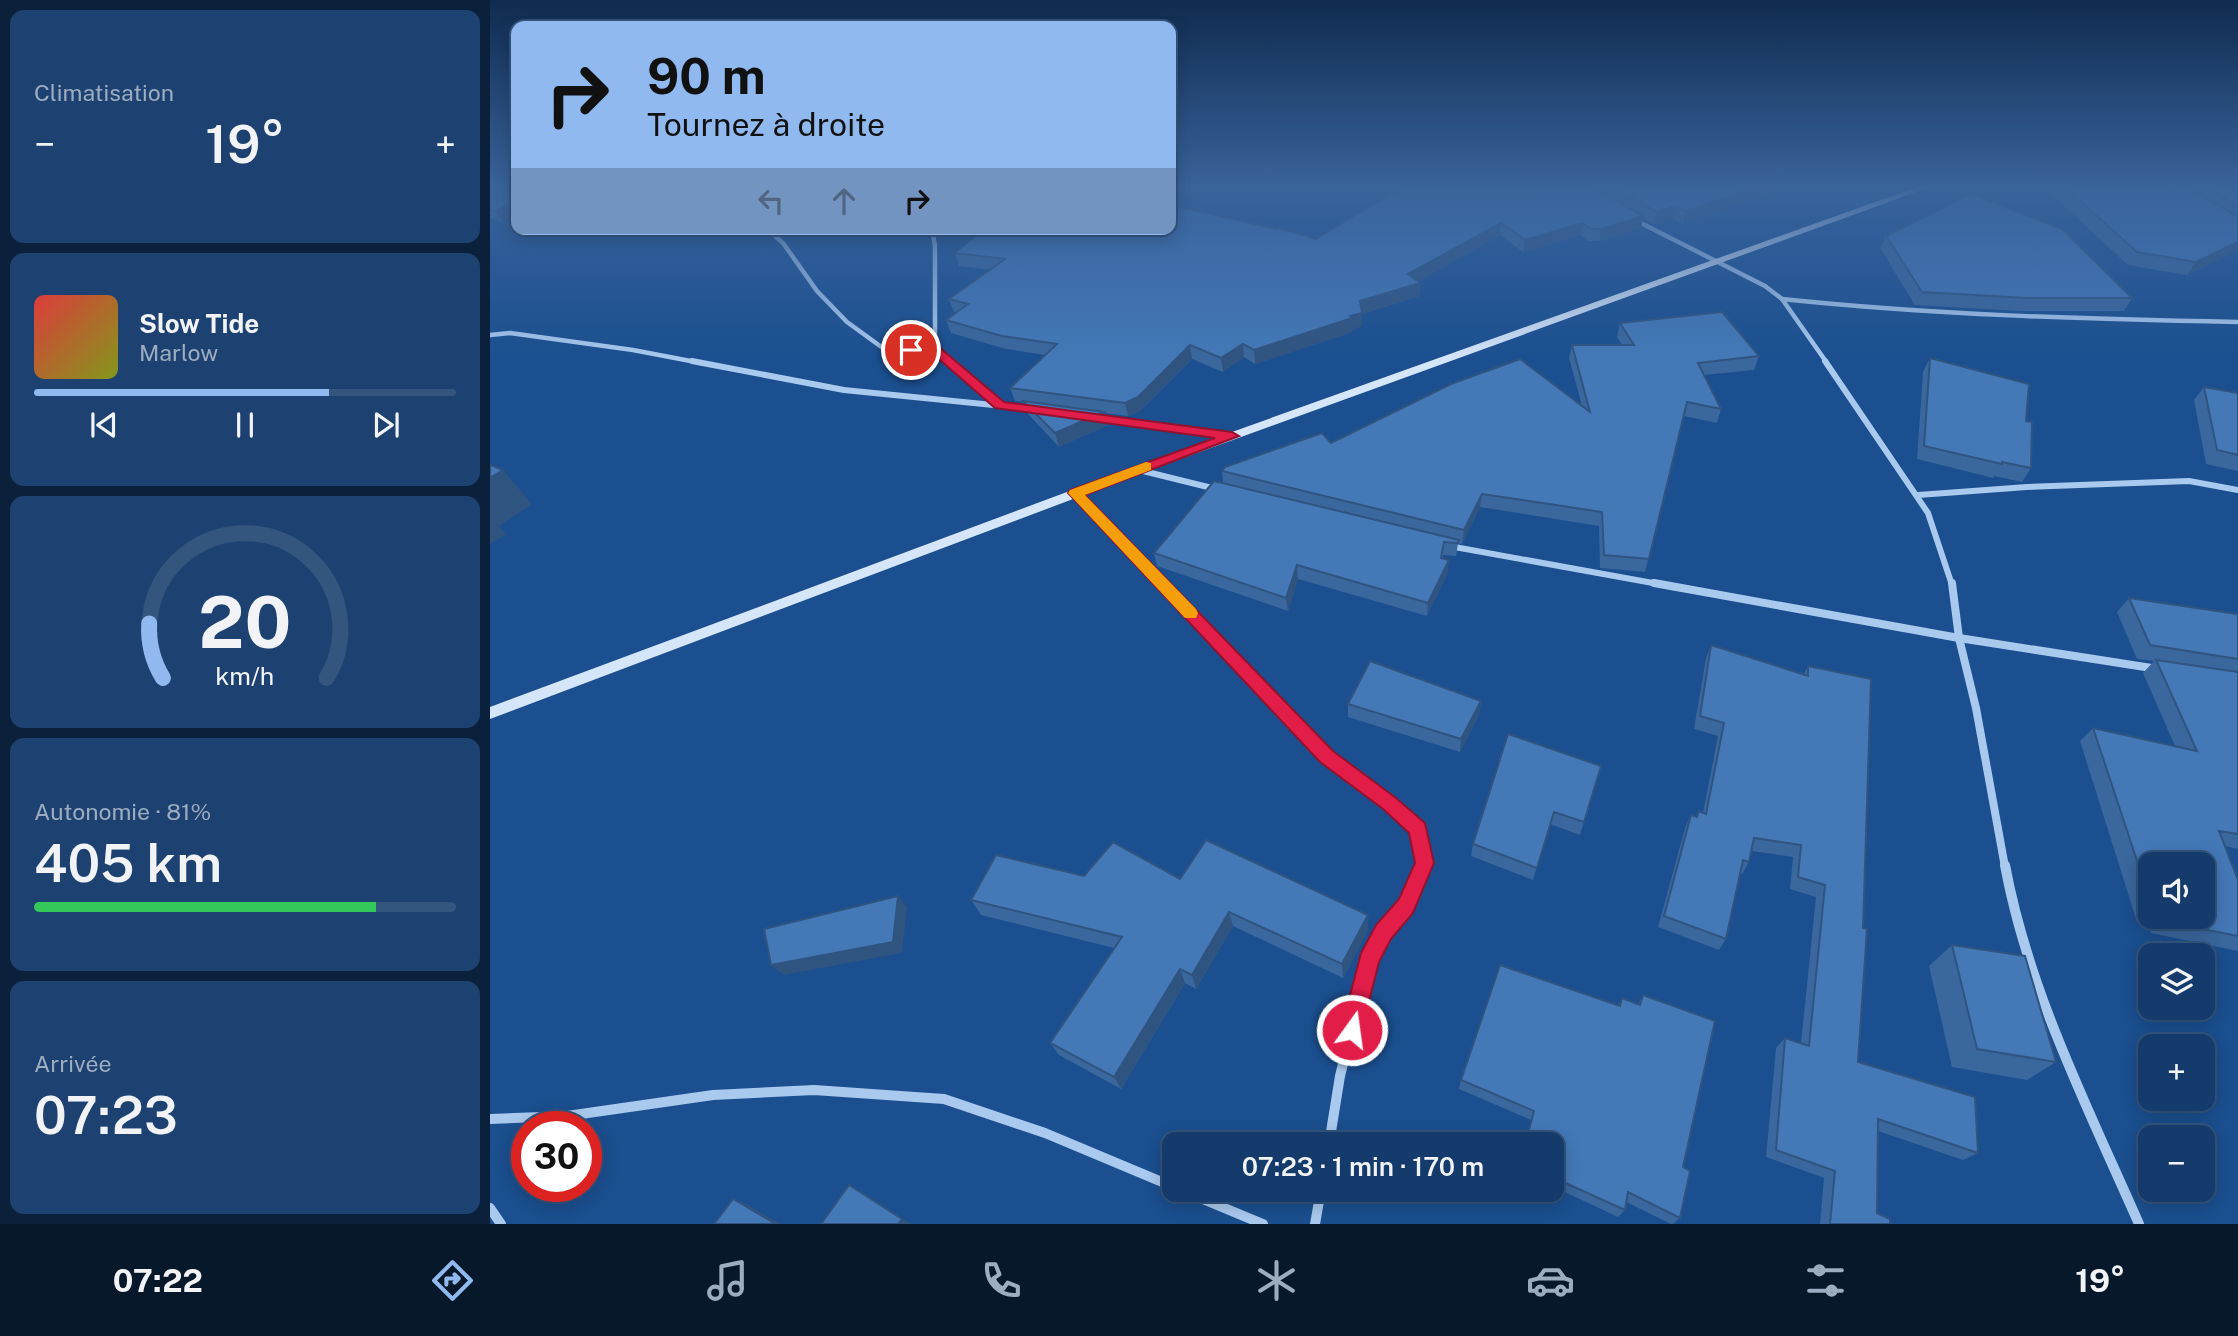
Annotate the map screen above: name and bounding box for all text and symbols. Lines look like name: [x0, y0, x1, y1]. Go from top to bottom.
text: 90 m: [647, 47, 766, 105]
icon: right: [532, 49, 623, 140]
text: Climatisation: [34, 79, 174, 106]
text: Tournez à droite: [647, 106, 885, 143]
text: 19°: [205, 114, 285, 175]
text: −: [34, 122, 55, 167]
text: +: [435, 122, 456, 167]
icon: left: [752, 182, 790, 220]
icon: ahead: [825, 182, 863, 220]
icon: right: [898, 182, 936, 220]
text: Slow Tide: [139, 308, 259, 339]
pin: [881, 320, 941, 380]
icon: arrive: [892, 331, 930, 369]
text: Marlow: [139, 339, 218, 366]
icon: previous: [85, 406, 123, 444]
icon: pause: [226, 406, 264, 444]
icon: next: [367, 406, 405, 444]
text: 20: [198, 579, 292, 664]
text: km/h: [216, 661, 274, 691]
text: Autonomie · 81%: [34, 798, 211, 825]
text: 405 km: [34, 833, 222, 894]
map controls: [2138, 852, 2215, 1202]
button: sound: [2138, 852, 2215, 929]
button: layers: [2138, 943, 2215, 1020]
position arrow: [1315, 993, 1389, 1067]
button: +: [2138, 1034, 2215, 1111]
text: Arrivée: [34, 1050, 111, 1077]
text: 07:23: [34, 1085, 178, 1146]
speed limit sign: 30: [511, 1111, 602, 1202]
button: −: [2138, 1125, 2215, 1202]
text: 07:23 · 1 min · 170 m: [1242, 1151, 1484, 1182]
icon: directions: [428, 1256, 477, 1305]
icon: music: [703, 1256, 752, 1305]
icon: phone: [977, 1256, 1026, 1305]
icon: climate: [1252, 1256, 1301, 1305]
icon: car: [1526, 1256, 1575, 1305]
icon: filters: [1801, 1256, 1850, 1305]
text: 07:22: [113, 1262, 203, 1299]
text: 19°: [2075, 1262, 2125, 1299]

